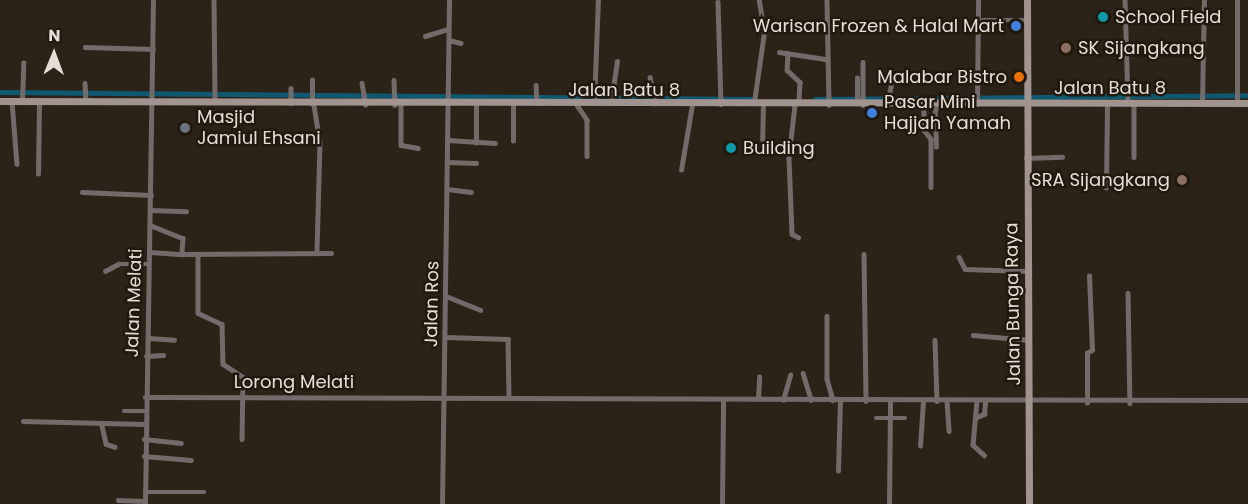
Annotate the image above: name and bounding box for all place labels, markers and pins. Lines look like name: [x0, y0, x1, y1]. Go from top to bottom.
place label: School Field: [1115, 6, 1222, 28]
marker: School Field: [1096, 10, 1110, 24]
place label: Warisan Frozen & Halal Mart: [753, 15, 1004, 37]
marker: Warisan Frozen & Halal Mart: [1009, 19, 1023, 33]
place label: SK Sijangkang: [1078, 37, 1205, 59]
marker: SK Sijangkang: [1059, 41, 1073, 55]
place label: Malabar Bistro: [877, 66, 1007, 88]
marker: Malabar Bistro: [1012, 70, 1026, 84]
place label: Pasar Mini Hajjah Yamah: [884, 92, 1011, 134]
marker: Pasar Mini Hajjah Yamah: [865, 106, 879, 120]
place label: Masjid Jamiul Ehsani: [197, 107, 321, 150]
marker: Masjid Jamiul Ehsani: [178, 121, 192, 135]
place label: Building: [743, 137, 815, 159]
marker: Building: [724, 141, 738, 155]
place label: SRA Sijangkang: [1031, 169, 1170, 191]
marker: SRA Sijangkang: [1175, 173, 1189, 187]

